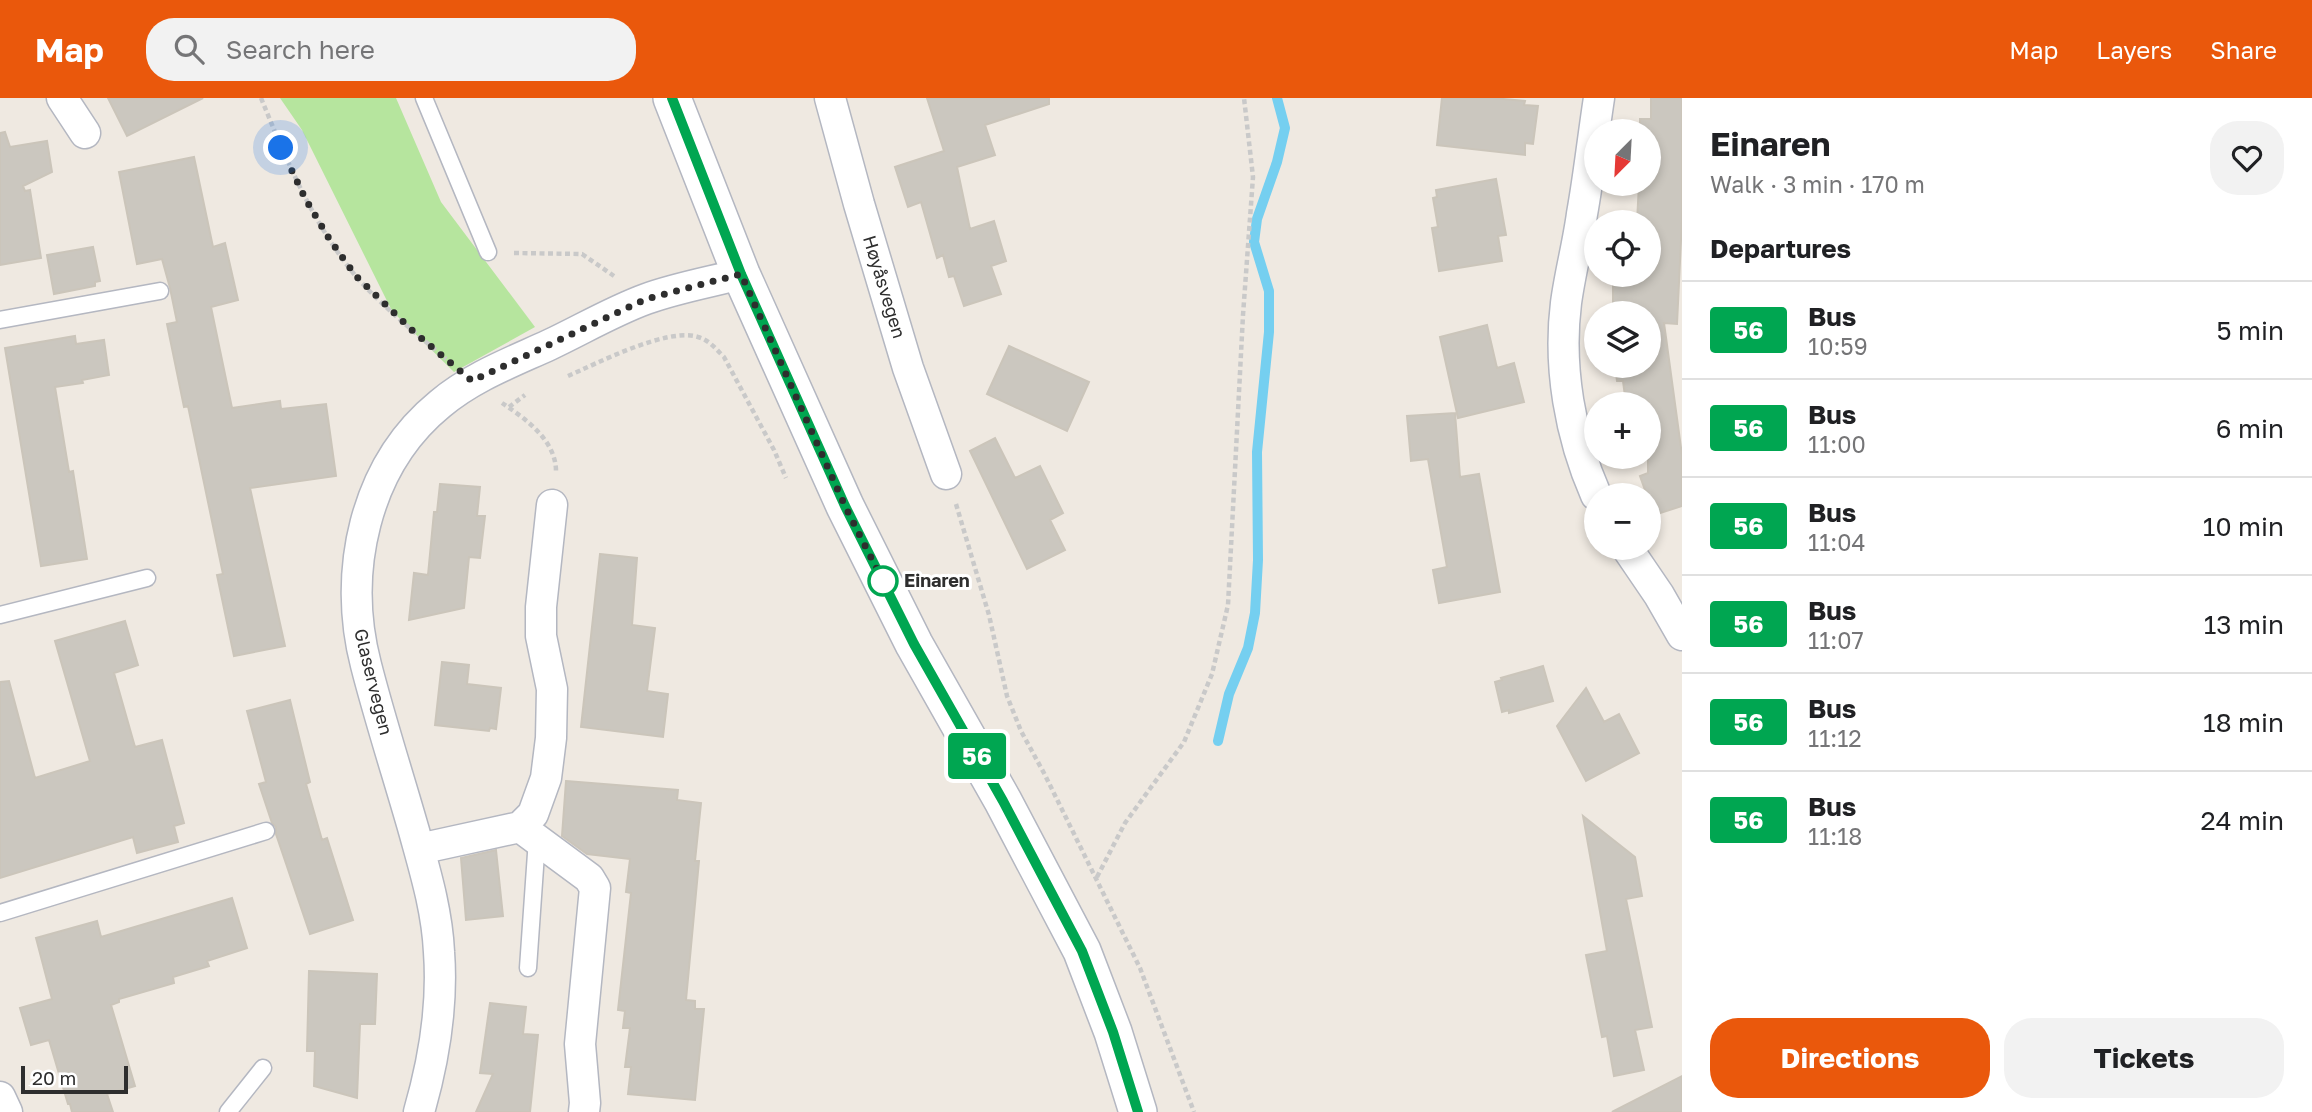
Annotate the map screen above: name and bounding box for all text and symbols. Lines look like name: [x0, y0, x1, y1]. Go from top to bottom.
search box: [146, 18, 636, 81]
text: Map: [35, 30, 104, 69]
icon: search: [170, 30, 208, 68]
text: Search here: [226, 34, 375, 65]
text: Map: [2009, 35, 2058, 64]
text: Layers: [2096, 35, 2172, 64]
text: Share: [2210, 35, 2277, 64]
north arrow: [1584, 119, 1661, 196]
map controls: [1584, 119, 1661, 560]
button: heart: [2210, 121, 2284, 195]
text: Einaren: [1710, 124, 1831, 163]
your location: [263, 130, 298, 165]
text: Walk · 3 min · 170 m: [1710, 170, 1925, 198]
button: locate: [1584, 210, 1661, 287]
street label: Høyåsvegen: [859, 233, 911, 341]
text: Departures: [1710, 233, 1851, 264]
button: layers: [1584, 301, 1661, 378]
text: Bus: [1808, 301, 1856, 332]
text: 56: [1734, 315, 1763, 344]
text: 5 min: [2216, 315, 2284, 346]
text: 10:59: [1808, 332, 1868, 360]
button: +: [1584, 392, 1661, 469]
text: Bus: [1808, 399, 1856, 430]
text: 56: [1734, 413, 1763, 442]
text: 6 min: [2216, 413, 2284, 444]
text: 11:00: [1808, 430, 1866, 458]
button: −: [1584, 483, 1661, 560]
text: Bus: [1808, 497, 1856, 528]
text: 56: [1734, 511, 1763, 540]
text: 10 min: [2203, 511, 2284, 542]
text: 11:04: [1808, 528, 1866, 556]
marker: Einaren: [868, 566, 898, 596]
place label: Einaren: [904, 569, 970, 591]
text: Bus: [1808, 595, 1856, 626]
text: 56: [1734, 609, 1763, 638]
text: 13 min: [2204, 609, 2284, 640]
street label: Glaservegen: [350, 626, 398, 737]
text: 11:07: [1808, 626, 1864, 654]
text: Bus: [1808, 693, 1856, 724]
text: 56: [1734, 707, 1763, 736]
text: 18 min: [2203, 707, 2284, 738]
text: 11:12: [1808, 724, 1862, 752]
line badge: 56: [946, 733, 1009, 779]
text: 56: [962, 741, 992, 770]
text: Bus: [1808, 791, 1856, 822]
text: 56: [1734, 805, 1763, 834]
text: 24 min: [2201, 805, 2284, 836]
text: 11:18: [1808, 822, 1862, 850]
button: Directions: [1710, 1018, 1990, 1098]
button: Tickets: [2004, 1018, 2284, 1098]
scale bar: [21, 1063, 128, 1095]
text: 20 m: [32, 1066, 76, 1089]

